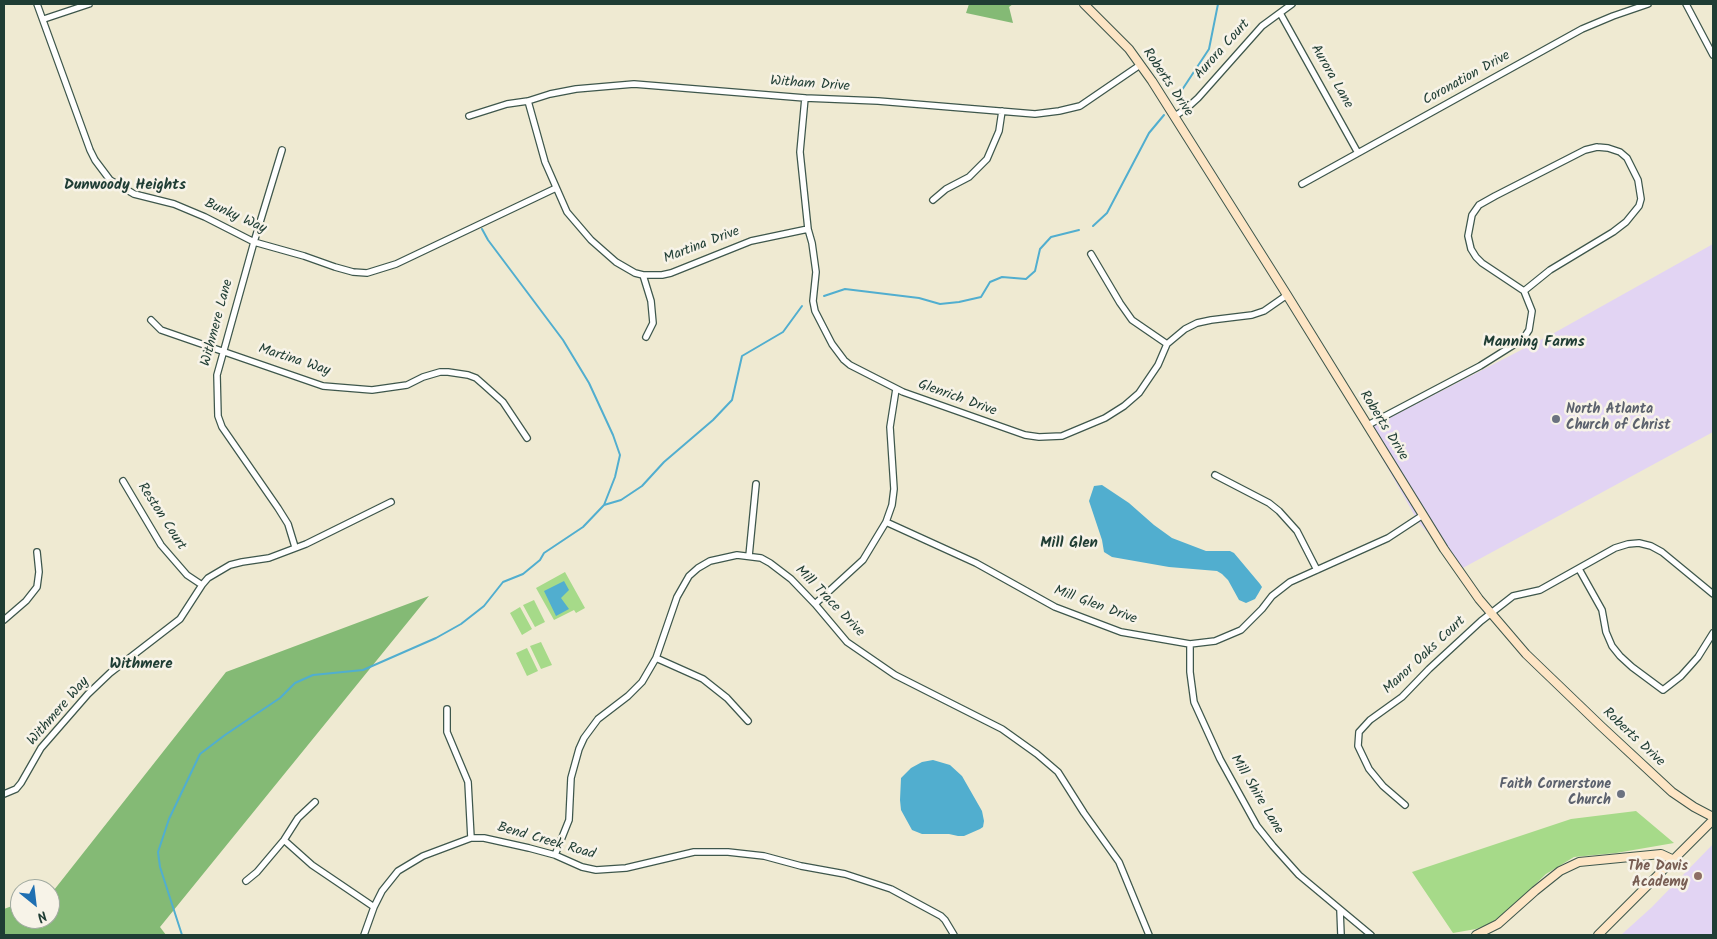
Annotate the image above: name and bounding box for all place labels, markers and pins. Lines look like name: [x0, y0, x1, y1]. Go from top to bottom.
place label: North Atlanta Church of Christ: [1566, 403, 1670, 436]
marker: North Atlanta Church of Christ: [1550, 413, 1562, 425]
place label: Faith Cornerstone Church: [1499, 778, 1611, 810]
marker: Faith Cornerstone Church: [1615, 788, 1627, 800]
place label: The Davis Academy: [1628, 860, 1688, 892]
marker: The Davis Academy: [1692, 870, 1704, 882]

